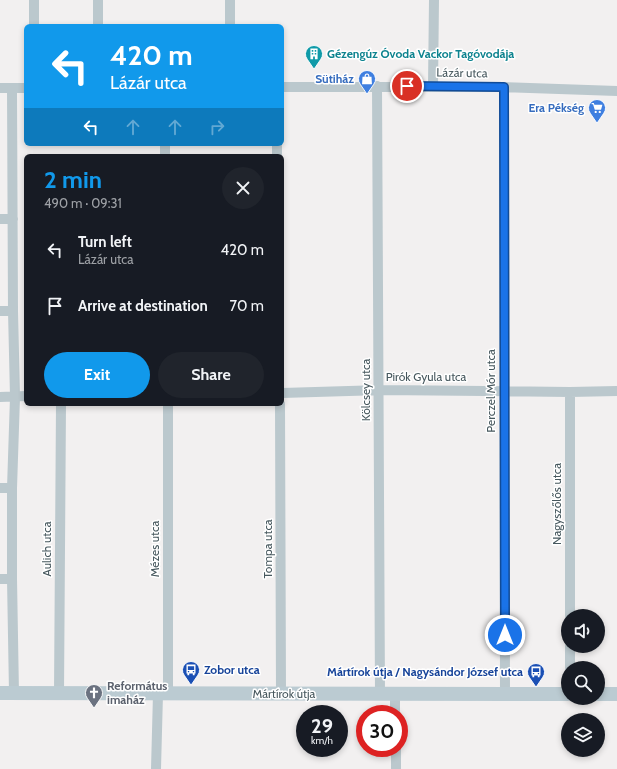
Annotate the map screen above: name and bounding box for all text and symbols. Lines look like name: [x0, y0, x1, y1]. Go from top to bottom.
text: 420 m: [110, 38, 193, 72]
icon: left: [44, 40, 96, 92]
building icon: Gézengúz Óvoda Vackor Tagóvodája: [304, 44, 324, 69]
place label: Gézengúz Óvoda Vackor Tagóvodája: [327, 46, 514, 61]
street label: Lázár utca: [436, 65, 488, 80]
shop icon: Sütiház: [357, 69, 377, 94]
pin: [390, 69, 424, 103]
place label: Sütiház: [315, 71, 354, 86]
text: Lázár utca: [110, 72, 187, 94]
icon: arrive: [396, 75, 418, 97]
supermarket icon: Era Pékség: [587, 98, 607, 123]
place label: Era Pékség: [528, 100, 584, 115]
icon: left: [80, 116, 102, 138]
icon: ahead: [122, 116, 144, 138]
icon: ahead: [164, 116, 186, 138]
icon: right: [206, 116, 228, 138]
text: 2 min: [44, 165, 102, 194]
button: close: [222, 167, 264, 209]
text: 490 m · 09:31: [44, 195, 122, 211]
text: Turn left: [78, 233, 132, 251]
icon: left: [44, 239, 66, 261]
text: 420 m: [220, 241, 264, 259]
text: Lázár utca: [78, 251, 133, 267]
icon: arrive: [44, 295, 66, 317]
text: Arrive at destination: [78, 297, 208, 315]
text: 70 m: [230, 297, 264, 315]
street label: Perczel Mór utca: [483, 349, 498, 433]
button: Exit: [44, 352, 150, 398]
button: Share: [158, 352, 264, 398]
street label: Kölcsey utca: [358, 359, 373, 421]
street label: Pirók Gyula utca: [386, 369, 467, 384]
street label: Nagyszőlős utca: [549, 463, 564, 545]
street label: Tompa utca: [260, 519, 275, 579]
street label: Mézes utca: [147, 520, 162, 577]
street label: Aulich utca: [39, 521, 54, 577]
map controls: [561, 609, 605, 757]
button: sound: [561, 609, 605, 653]
position arrow: [484, 614, 526, 656]
bus stop icon: Zobor utca: [181, 660, 201, 685]
button: search: [561, 661, 605, 705]
place label: Zobor utca: [204, 662, 260, 677]
bus stop icon: Mártírok útja / Nagysándor József utca: [526, 662, 546, 687]
place label: Mártírok útja / Nagysándor József utca: [327, 664, 523, 679]
place label: Református imaház: [107, 678, 167, 707]
church icon: Református imaház: [84, 683, 104, 708]
street label: Mártírok útja: [253, 686, 316, 701]
speed limit sign: 30: [356, 705, 408, 757]
button: layers: [561, 713, 605, 757]
text: 29: [311, 714, 333, 738]
text: km/h: [311, 734, 333, 747]

